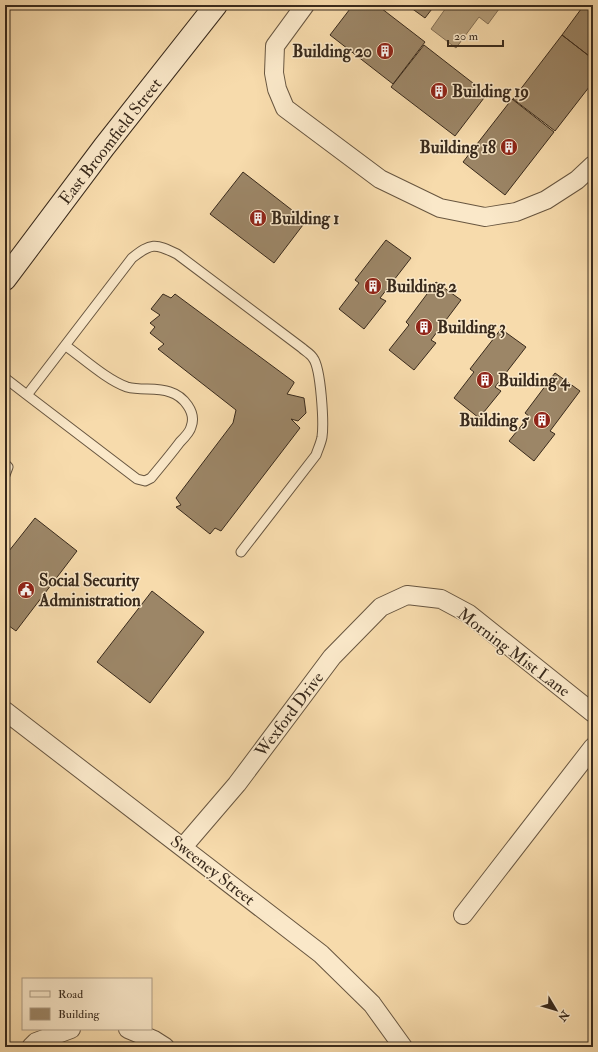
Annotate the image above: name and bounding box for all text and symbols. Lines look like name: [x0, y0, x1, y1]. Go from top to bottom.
scale bar: [448, 22, 503, 48]
text: 20 m: [454, 29, 479, 44]
place label: Building 20: [292, 41, 372, 63]
building icon: Building 20: [375, 41, 395, 61]
street label: East Broomfield Street: [54, 74, 167, 209]
building icon: Building 19: [429, 81, 449, 101]
place label: Building 19: [452, 81, 529, 103]
place label: Building 18: [420, 137, 496, 159]
building icon: Building 18: [499, 137, 519, 157]
building icon: Building 1: [248, 208, 268, 228]
place label: Building 1: [271, 208, 339, 230]
building icon: Building 2: [363, 276, 383, 296]
place label: Building 2: [386, 276, 457, 298]
building icon: Building 3: [414, 317, 434, 337]
place label: Building 3: [437, 317, 506, 339]
building icon: Building 4: [475, 370, 495, 390]
place label: Building 4: [498, 370, 571, 392]
place label: Building 5: [459, 410, 530, 432]
building icon: Building 5: [532, 410, 552, 430]
place label: Social Security Administration: [38, 570, 141, 611]
public building icon: Social Security Administration: [16, 580, 36, 600]
street label: Morning Mist Lane: [453, 603, 574, 702]
street label: Wexford Drive: [250, 668, 328, 762]
street label: Sweeney Street: [166, 831, 260, 911]
legend: [22, 978, 152, 1030]
text: Road: [58, 987, 83, 1002]
north arrow: [536, 990, 576, 1030]
text: Building: [58, 1007, 101, 1022]
text: N: [555, 1007, 572, 1025]

